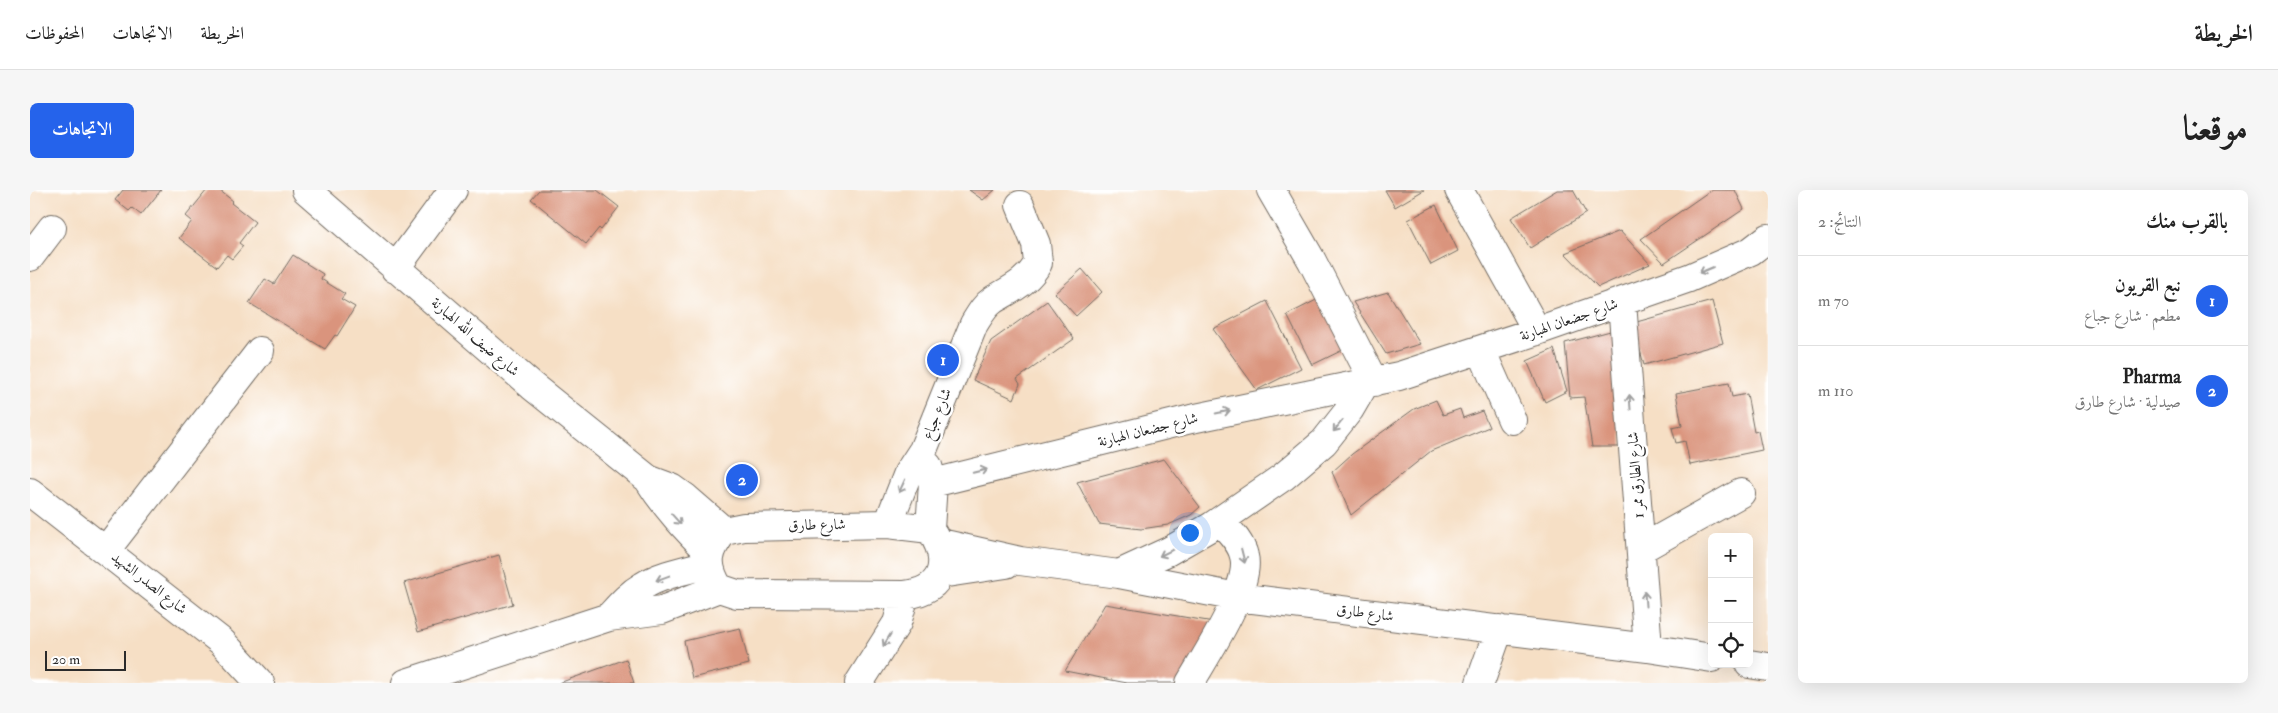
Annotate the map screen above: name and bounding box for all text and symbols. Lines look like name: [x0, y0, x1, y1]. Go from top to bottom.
text: الخريطة: [2195, 18, 2253, 49]
text: المحفوظات: [25, 22, 84, 45]
text: الاتجاهات: [112, 22, 172, 45]
text: الخريطة: [200, 22, 244, 45]
button: الاتجاهات: [30, 103, 134, 158]
text: موقعنا: [2183, 106, 2248, 150]
text: بالقرب منك: [2146, 208, 2228, 235]
text: النتائج: 2: [1818, 212, 1862, 232]
one-way arrow: [1699, 266, 1714, 276]
text: نبع القريون: [2115, 273, 2181, 297]
street label: شارع ضيف الله الهبارنة: [425, 291, 525, 383]
text: 70 m: [1818, 291, 1849, 311]
text: 1: [2209, 291, 2215, 311]
street label: شارع جضعان الهبارنة: [1518, 294, 1621, 348]
text: مطعم · شارع جباع: [2084, 306, 2181, 326]
pin: 1: [927, 341, 959, 379]
text: Pharma: [2122, 365, 2181, 389]
text: 110 m: [1818, 381, 1853, 401]
text: 2: [2208, 381, 2216, 401]
street label: شارع جباع: [918, 385, 959, 444]
text: صيدلية · شارع طارق: [2074, 392, 2181, 412]
one-way arrow: [1625, 395, 1635, 411]
one-way arrow: [1215, 407, 1231, 417]
street label: شارع جضعان الهبارنة: [1096, 408, 1201, 455]
one-way arrow: [1332, 419, 1343, 432]
street label: شارع الطارق ممر 1: [1623, 431, 1651, 519]
pin: 2: [726, 461, 758, 499]
one-way arrow: [972, 466, 988, 475]
one-way arrow: [897, 478, 906, 493]
one-way arrow: [670, 512, 682, 525]
street label: شارع طارق: [788, 515, 846, 538]
your location: [1177, 520, 1203, 546]
map controls: [1708, 533, 1753, 668]
button: +: [1708, 533, 1753, 578]
street label: شارع الصدر الشهيد: [105, 547, 191, 621]
one-way arrow: [1159, 548, 1174, 558]
one-way arrow: [1239, 548, 1248, 564]
one-way arrow: [655, 574, 671, 583]
button: −: [1708, 578, 1753, 623]
one-way arrow: [1640, 592, 1649, 608]
street label: شارع طارق: [1335, 600, 1395, 629]
button: locate: [1708, 623, 1753, 668]
one-way arrow: [882, 633, 892, 647]
scale bar: [45, 648, 126, 671]
text: 20 m: [52, 651, 80, 668]

